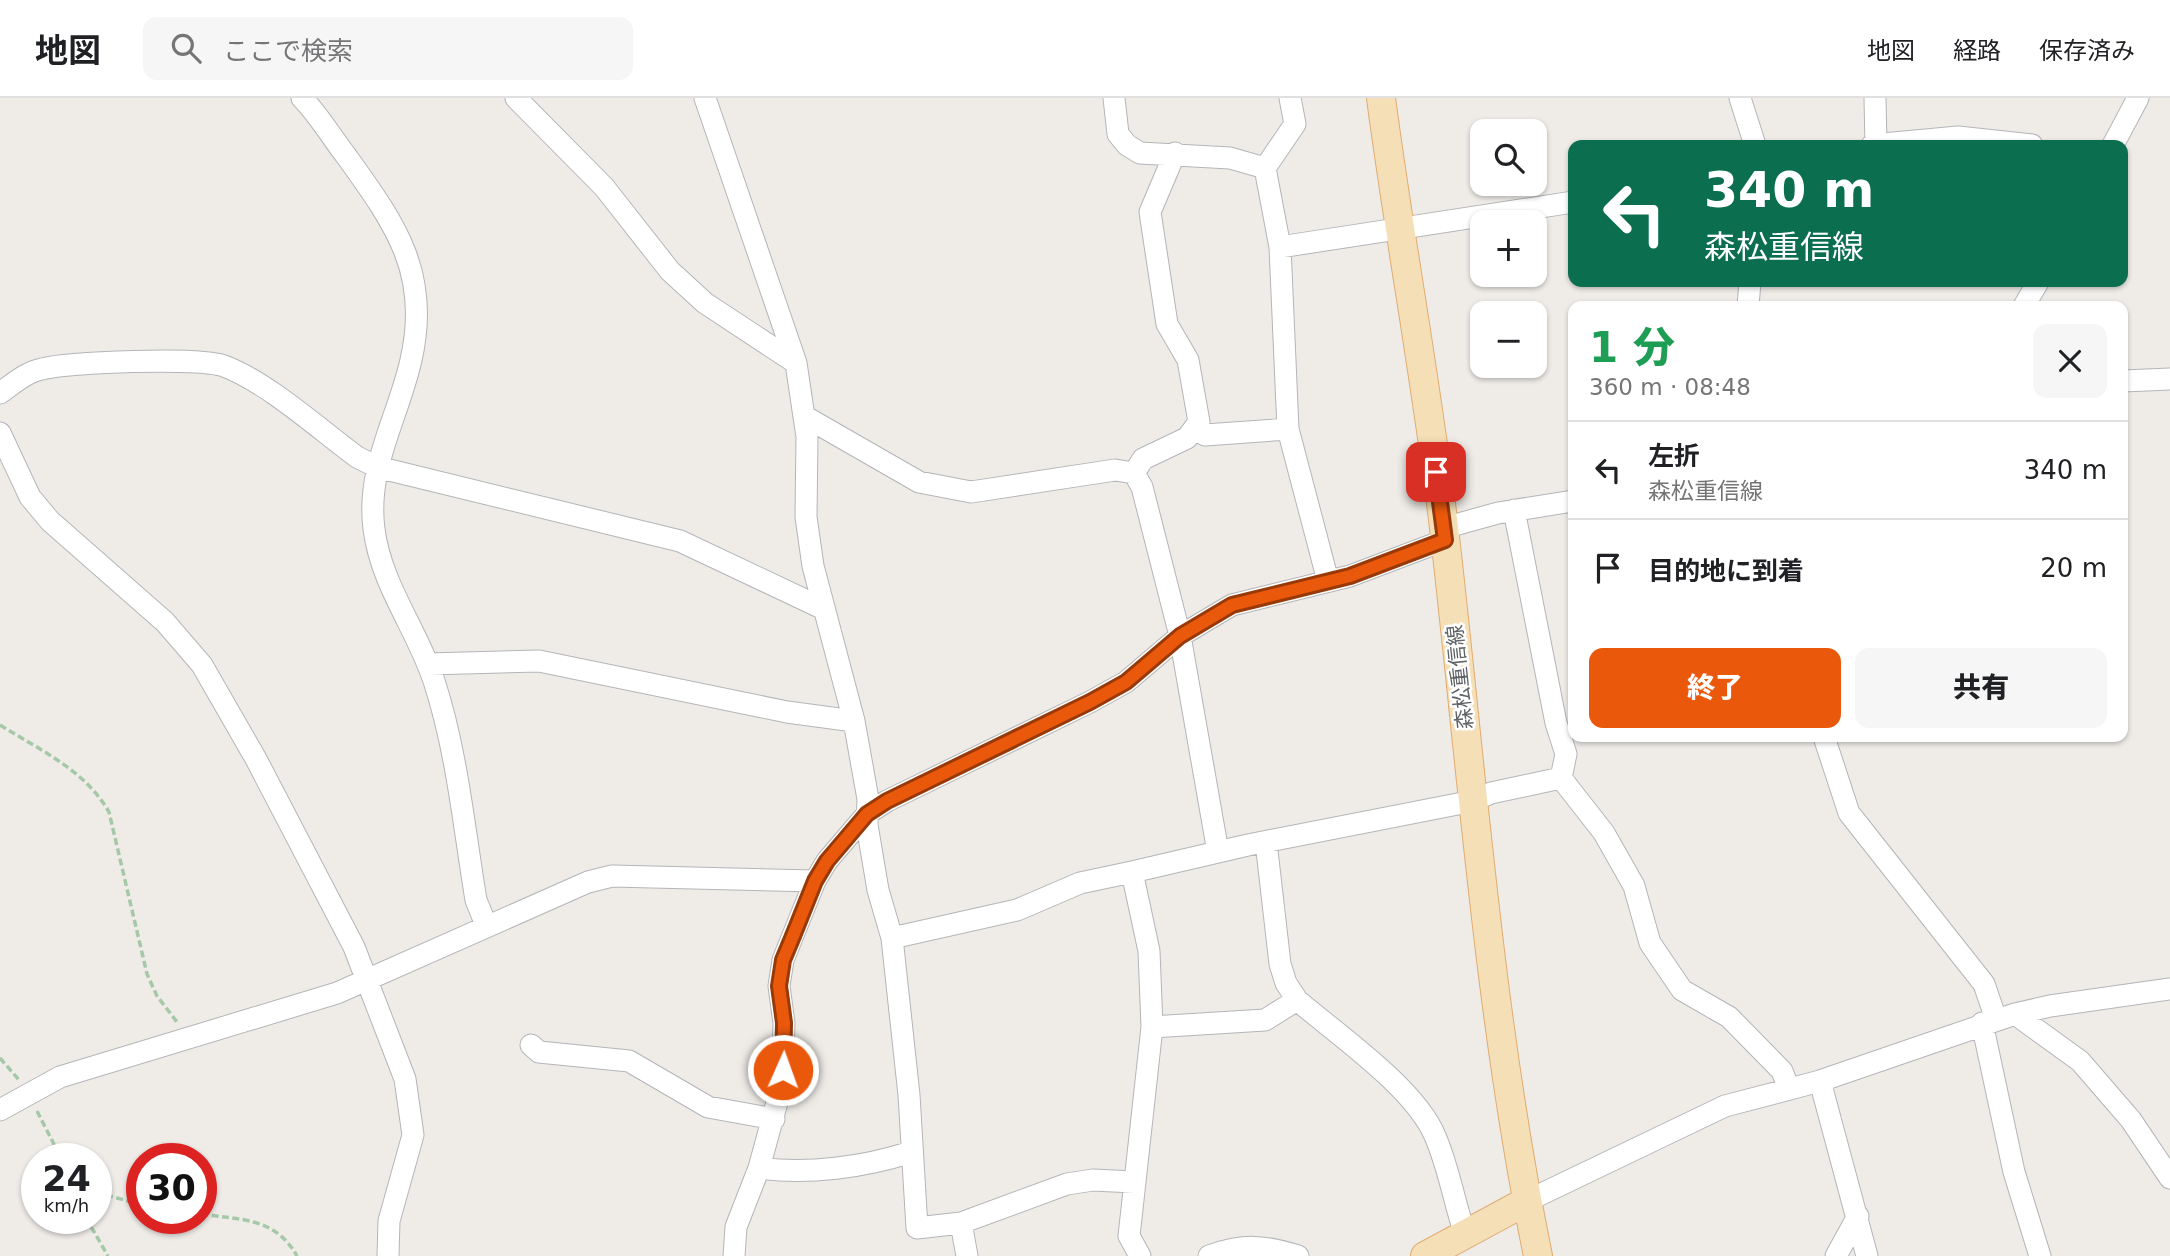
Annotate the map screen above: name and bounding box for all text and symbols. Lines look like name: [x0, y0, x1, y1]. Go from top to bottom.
search box: [143, 17, 633, 80]
icon: search: [167, 29, 205, 67]
text: 地図: [35, 31, 101, 70]
text: ここで検索: [223, 36, 353, 66]
text: 地図: [1867, 37, 1915, 65]
text: 経路: [1953, 37, 2001, 65]
text: 保存済み: [2039, 37, 2135, 65]
map controls: [1470, 119, 1547, 378]
button: search: [1470, 119, 1547, 196]
text: 340 m: [1704, 162, 1874, 219]
icon: left: [1589, 168, 1680, 259]
button: +: [1470, 210, 1547, 287]
text: 森松重信線: [1704, 228, 1864, 266]
button: −: [1470, 301, 1547, 378]
text: 1 分: [1589, 323, 1675, 372]
button: close: [2033, 324, 2107, 398]
text: 360 m · 08:48: [1589, 374, 1751, 400]
text: 左折: [1648, 441, 1700, 471]
pin: [1406, 442, 1466, 502]
icon: left: [1589, 451, 1627, 489]
icon: arrive: [1417, 453, 1455, 491]
text: 340 m: [2024, 455, 2107, 485]
text: 森松重信線: [1648, 478, 1763, 504]
icon: arrive: [1589, 549, 1627, 587]
text: 20 m: [2040, 553, 2107, 583]
text: 目的地に到着: [1648, 556, 1804, 586]
street label: 森松重信線: [1443, 624, 1477, 730]
button: 終了: [1589, 648, 1841, 728]
button: 共有: [1855, 648, 2107, 728]
position arrow: [746, 1033, 820, 1107]
speed limit sign: 30: [126, 1143, 217, 1234]
text: 24: [42, 1159, 91, 1199]
text: km/h: [44, 1195, 89, 1216]

